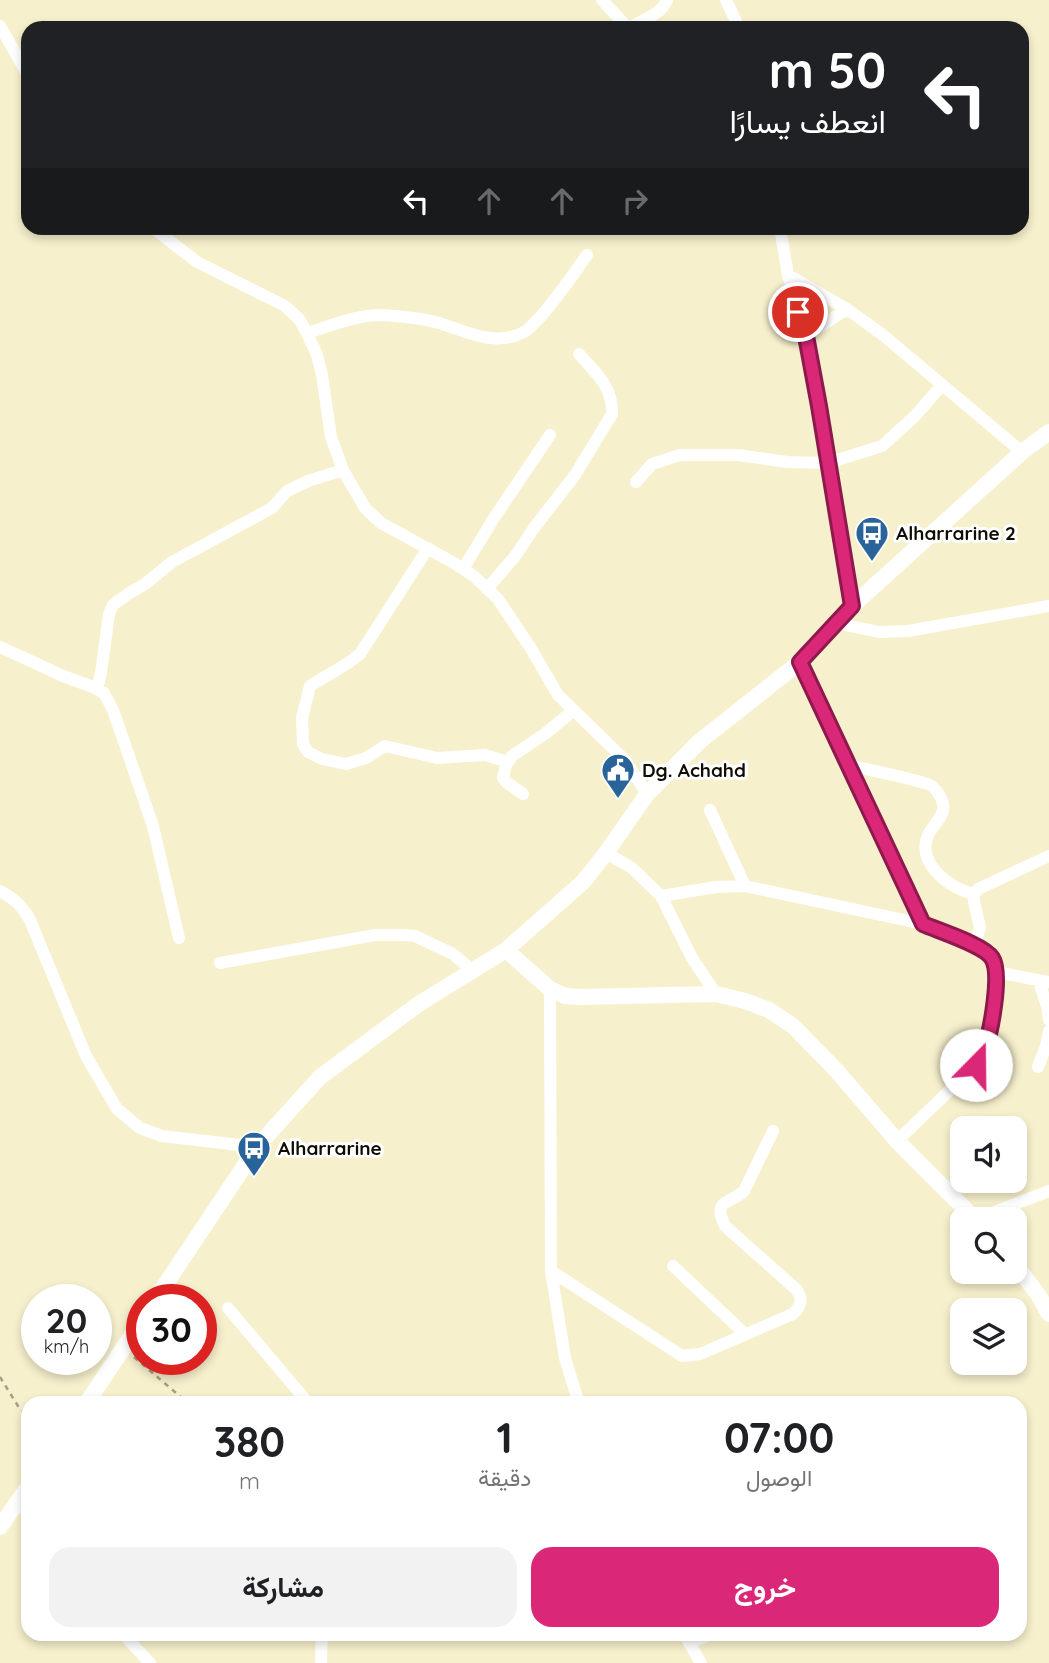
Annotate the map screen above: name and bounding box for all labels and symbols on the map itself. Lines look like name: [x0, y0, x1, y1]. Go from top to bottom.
pin: [768, 282, 828, 342]
bus stop icon: Alharrarine 2: [853, 514, 891, 563]
place label: Alharrarine 2: [896, 521, 1016, 545]
public building icon: Dg. Achahd: [599, 751, 637, 800]
place label: Dg. Achahd: [642, 758, 746, 782]
position arrow: [939, 1028, 1013, 1102]
bus stop icon: Alharrarine: [235, 1129, 273, 1178]
place label: Alharrarine: [278, 1136, 382, 1160]
speed limit sign: 30: [126, 1284, 217, 1375]

